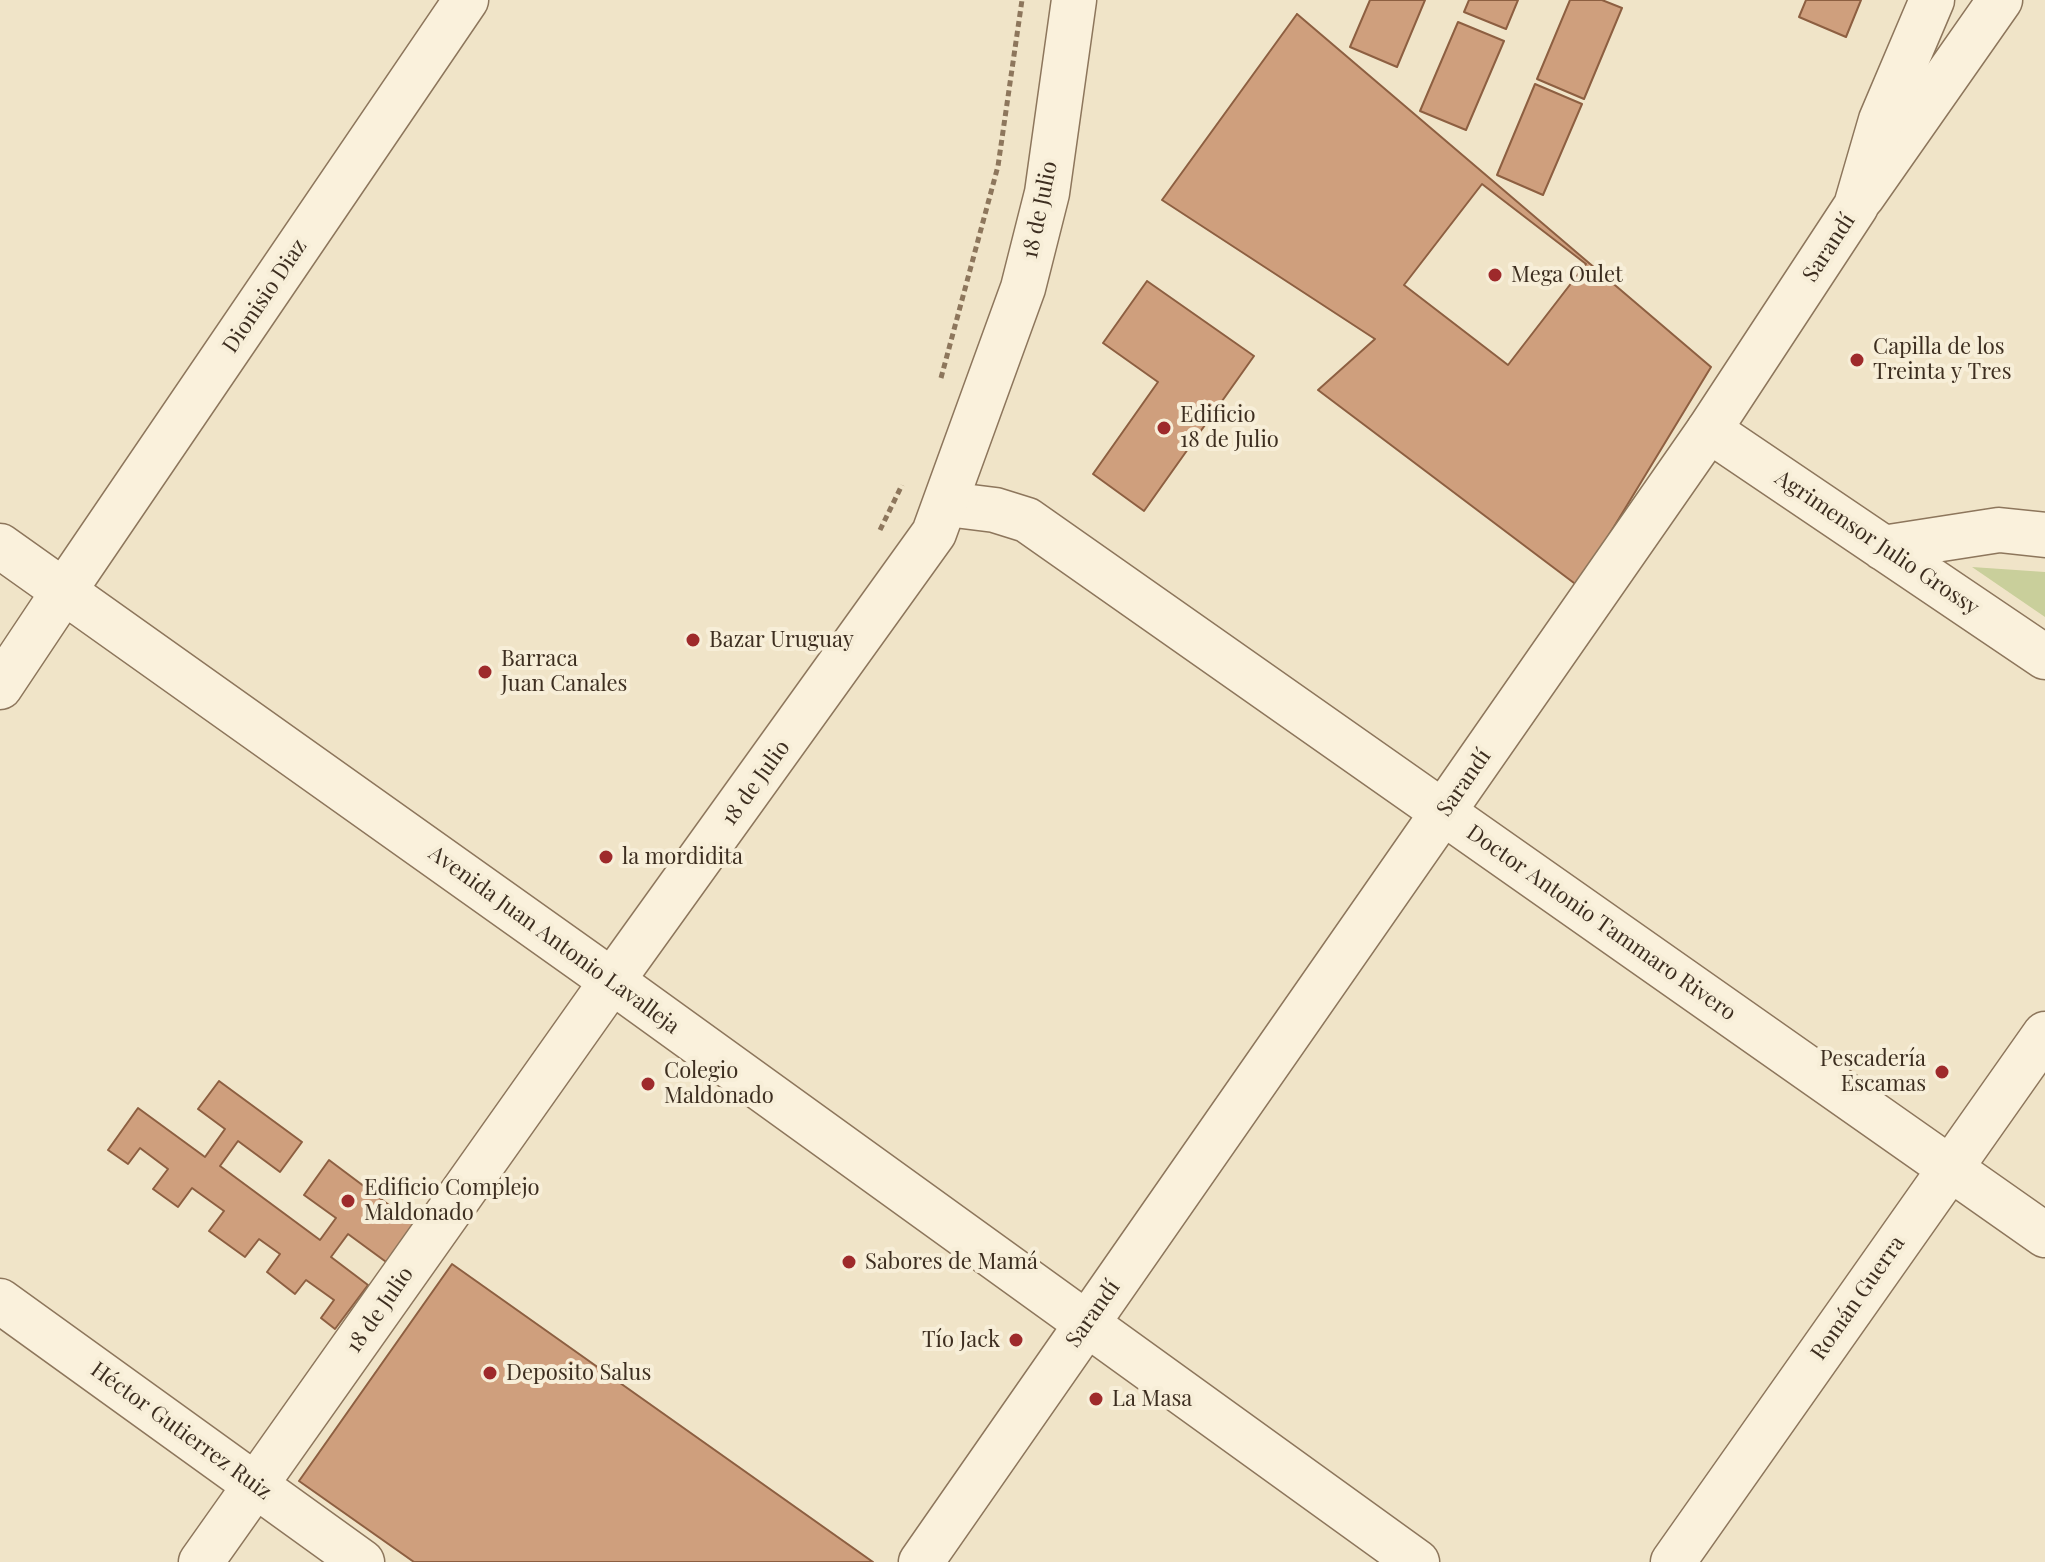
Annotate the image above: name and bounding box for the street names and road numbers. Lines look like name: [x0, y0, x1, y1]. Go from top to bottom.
street label: 18 de Julio: [1017, 159, 1063, 261]
street label: Sarandí: [1797, 209, 1861, 287]
street label: Dionisio Diaz: [217, 234, 313, 358]
street label: Agrimensor Julio Grossy: [1770, 465, 1984, 621]
street label: 18 de Julio: [716, 735, 796, 831]
street label: Sarandí: [1431, 744, 1497, 822]
street label: Doctor Antonio Tammaro Rivero: [1461, 820, 1741, 1026]
street label: Avenida Juan Antonio Lavalleja: [424, 840, 684, 1040]
street label: Román Guerra: [1806, 1231, 1910, 1365]
street label: 18 de Julio: [341, 1262, 419, 1358]
street label: Sarandí: [1060, 1275, 1126, 1353]
street label: Héctor Gutierrez Ruiz: [85, 1357, 277, 1505]

